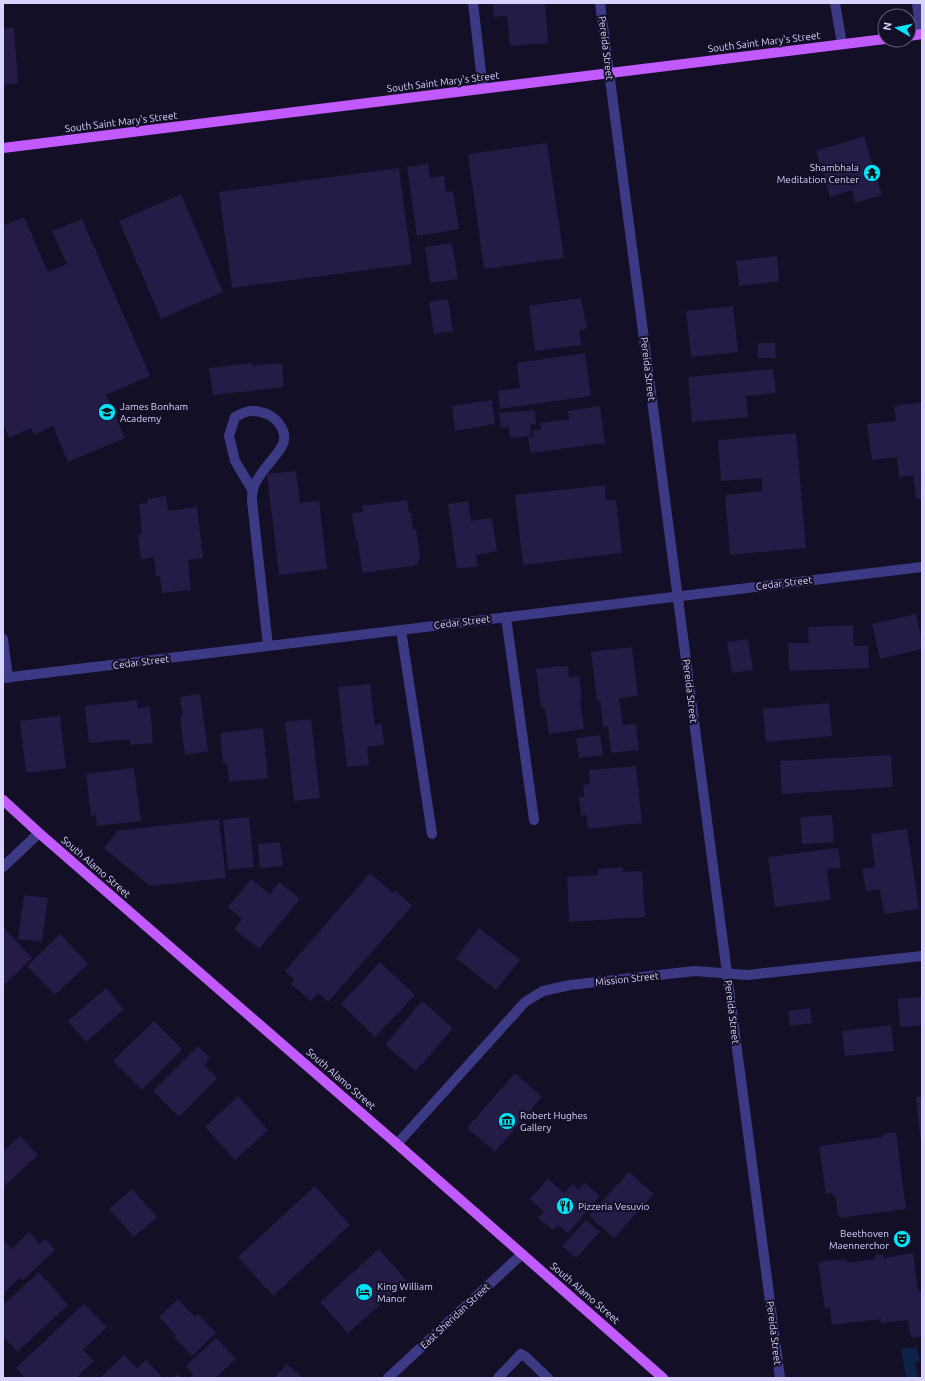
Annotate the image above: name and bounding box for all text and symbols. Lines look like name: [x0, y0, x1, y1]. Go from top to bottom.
north arrow: [877, 8, 917, 48]
street label: Pereida Street: [597, 15, 615, 81]
text: N: [881, 21, 894, 31]
street label: South Saint Mary's Street: [707, 30, 821, 54]
street label: South Saint Mary's Street: [386, 70, 500, 94]
street label: South Saint Mary's Street: [64, 110, 178, 134]
place label: Shambhala Meditation Center: [777, 162, 859, 185]
temple icon: Shambhala Meditation Center: [862, 163, 882, 183]
street label: Pereida Street: [639, 336, 657, 402]
place label: James Bonham Academy: [120, 401, 188, 424]
school or university icon: James Bonham Academy: [97, 402, 117, 422]
street label: Cedar Street: [755, 574, 813, 592]
street label: Cedar Street: [433, 613, 491, 631]
street label: Cedar Street: [112, 653, 170, 671]
street label: Pereida Street: [681, 658, 699, 724]
street label: South Alamo Street: [59, 834, 133, 900]
street label: Mission Street: [595, 970, 659, 988]
street label: Pereida Street: [723, 979, 741, 1045]
street label: South Alamo Street: [304, 1046, 378, 1112]
place label: Robert Hughes Gallery: [520, 1110, 587, 1133]
museum icon: Robert Hughes Gallery: [497, 1111, 517, 1131]
restaurant icon: Pizzeria Vesuvio: [555, 1196, 575, 1216]
place label: Pizzeria Vesuvio: [578, 1201, 650, 1212]
place label: Beethoven Maennerchor: [829, 1228, 889, 1251]
theatre icon: Beethoven Maennerchor: [892, 1229, 912, 1249]
street label: South Alamo Street: [548, 1260, 622, 1326]
place label: King William Manor: [377, 1281, 433, 1304]
street label: East Sheridan Street: [418, 1281, 492, 1351]
hotel icon: King William Manor: [354, 1282, 374, 1302]
street label: Pereida Street: [765, 1300, 783, 1366]

